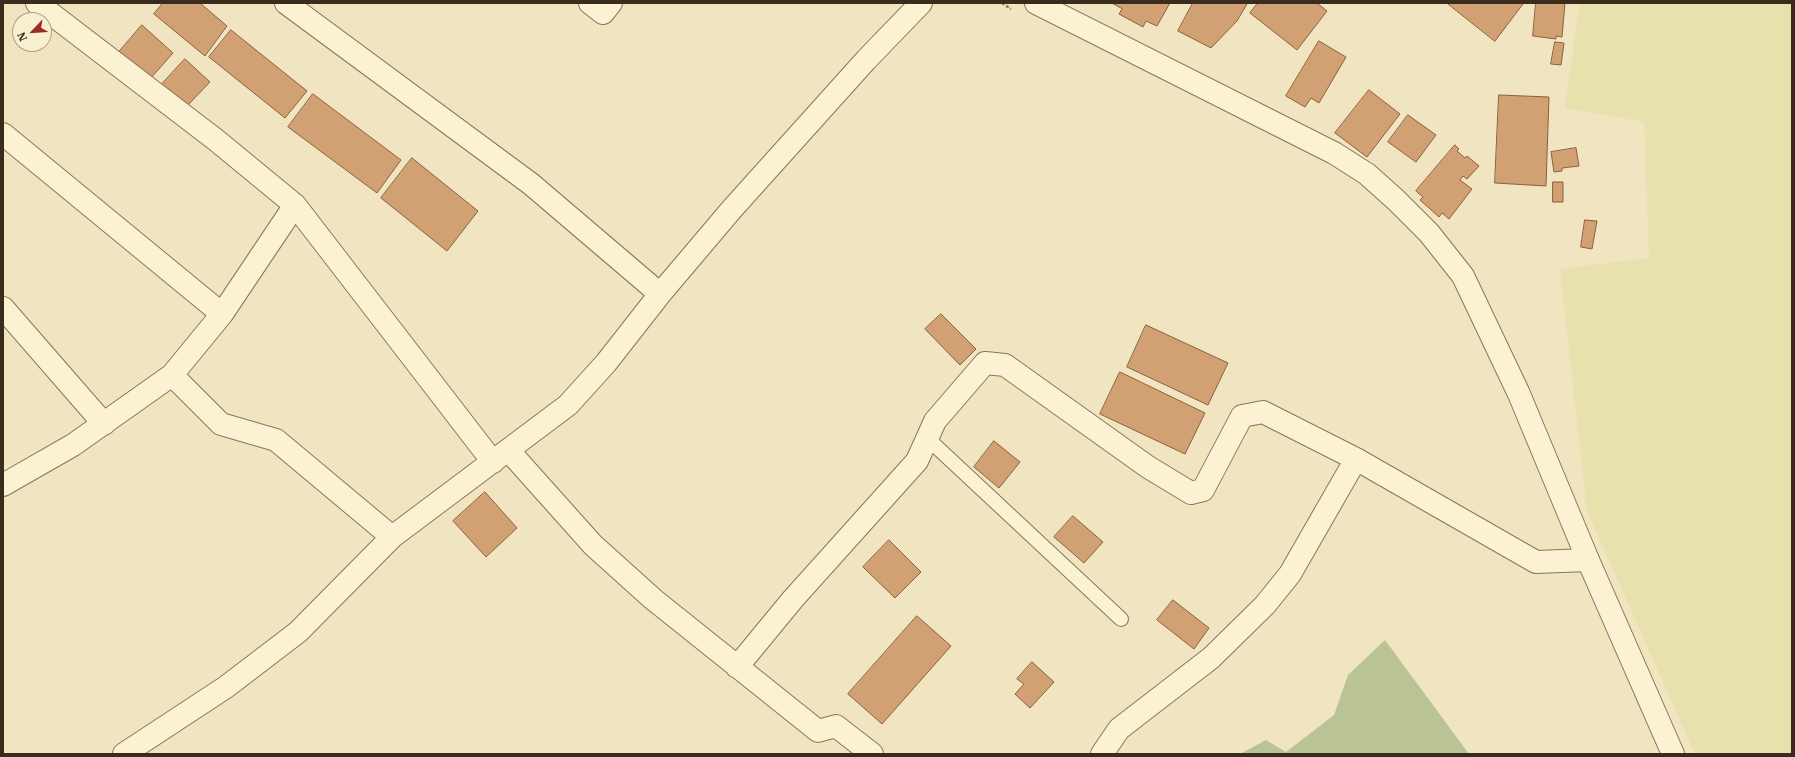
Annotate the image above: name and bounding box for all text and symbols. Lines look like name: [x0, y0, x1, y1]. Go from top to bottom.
north arrow: [12, 12, 52, 52]
text: N: [14, 30, 30, 44]

